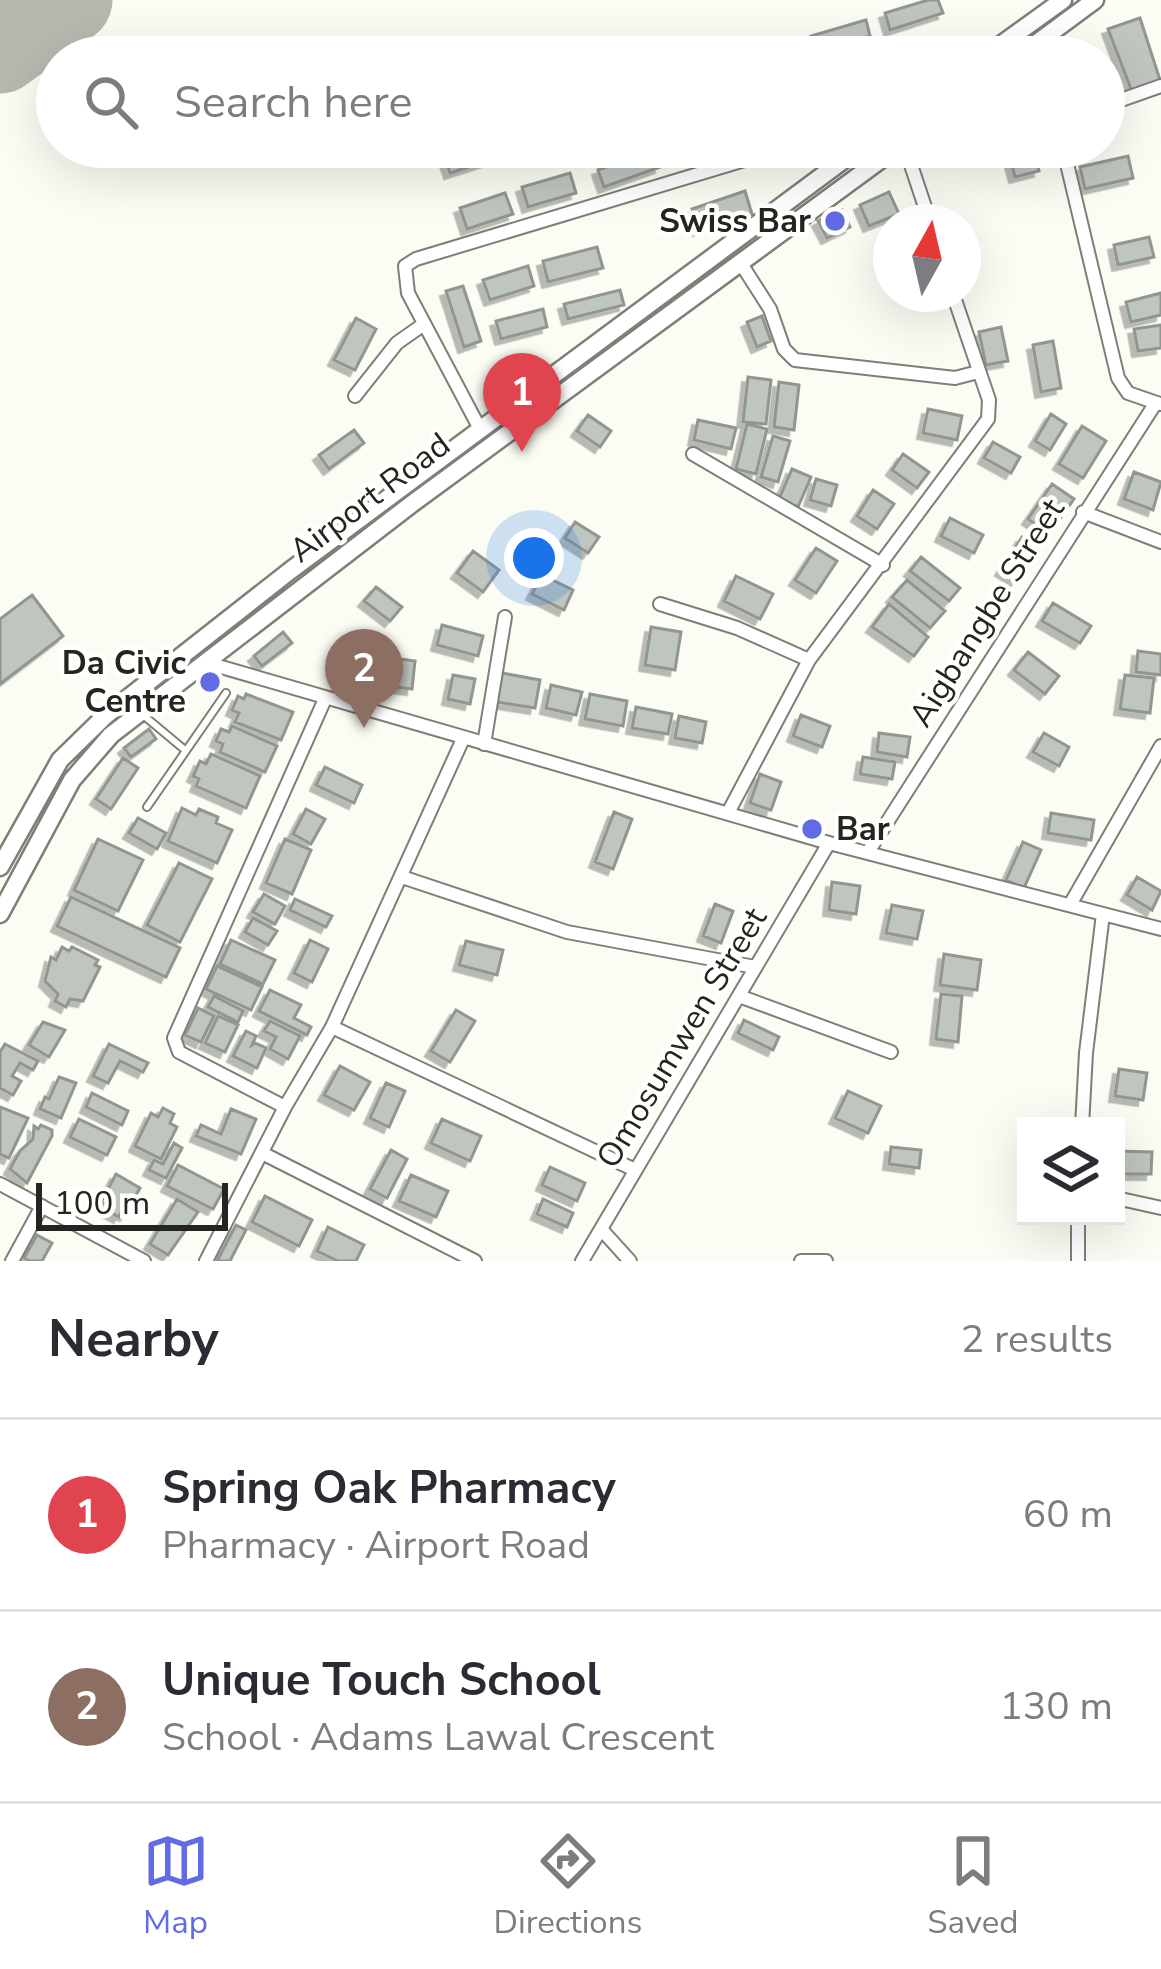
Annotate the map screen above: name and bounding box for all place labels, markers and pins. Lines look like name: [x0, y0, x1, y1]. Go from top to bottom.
place label: Swiss Bar: [659, 199, 811, 244]
marker: Swiss Bar: [822, 208, 848, 234]
pin: 1: [483, 353, 561, 452]
pin: 2: [325, 629, 403, 728]
place label: Da Civic Centre: [62, 641, 186, 724]
marker: Da Civic Centre: [197, 669, 223, 695]
place label: Bar: [836, 807, 890, 852]
marker: Bar: [799, 816, 825, 842]

